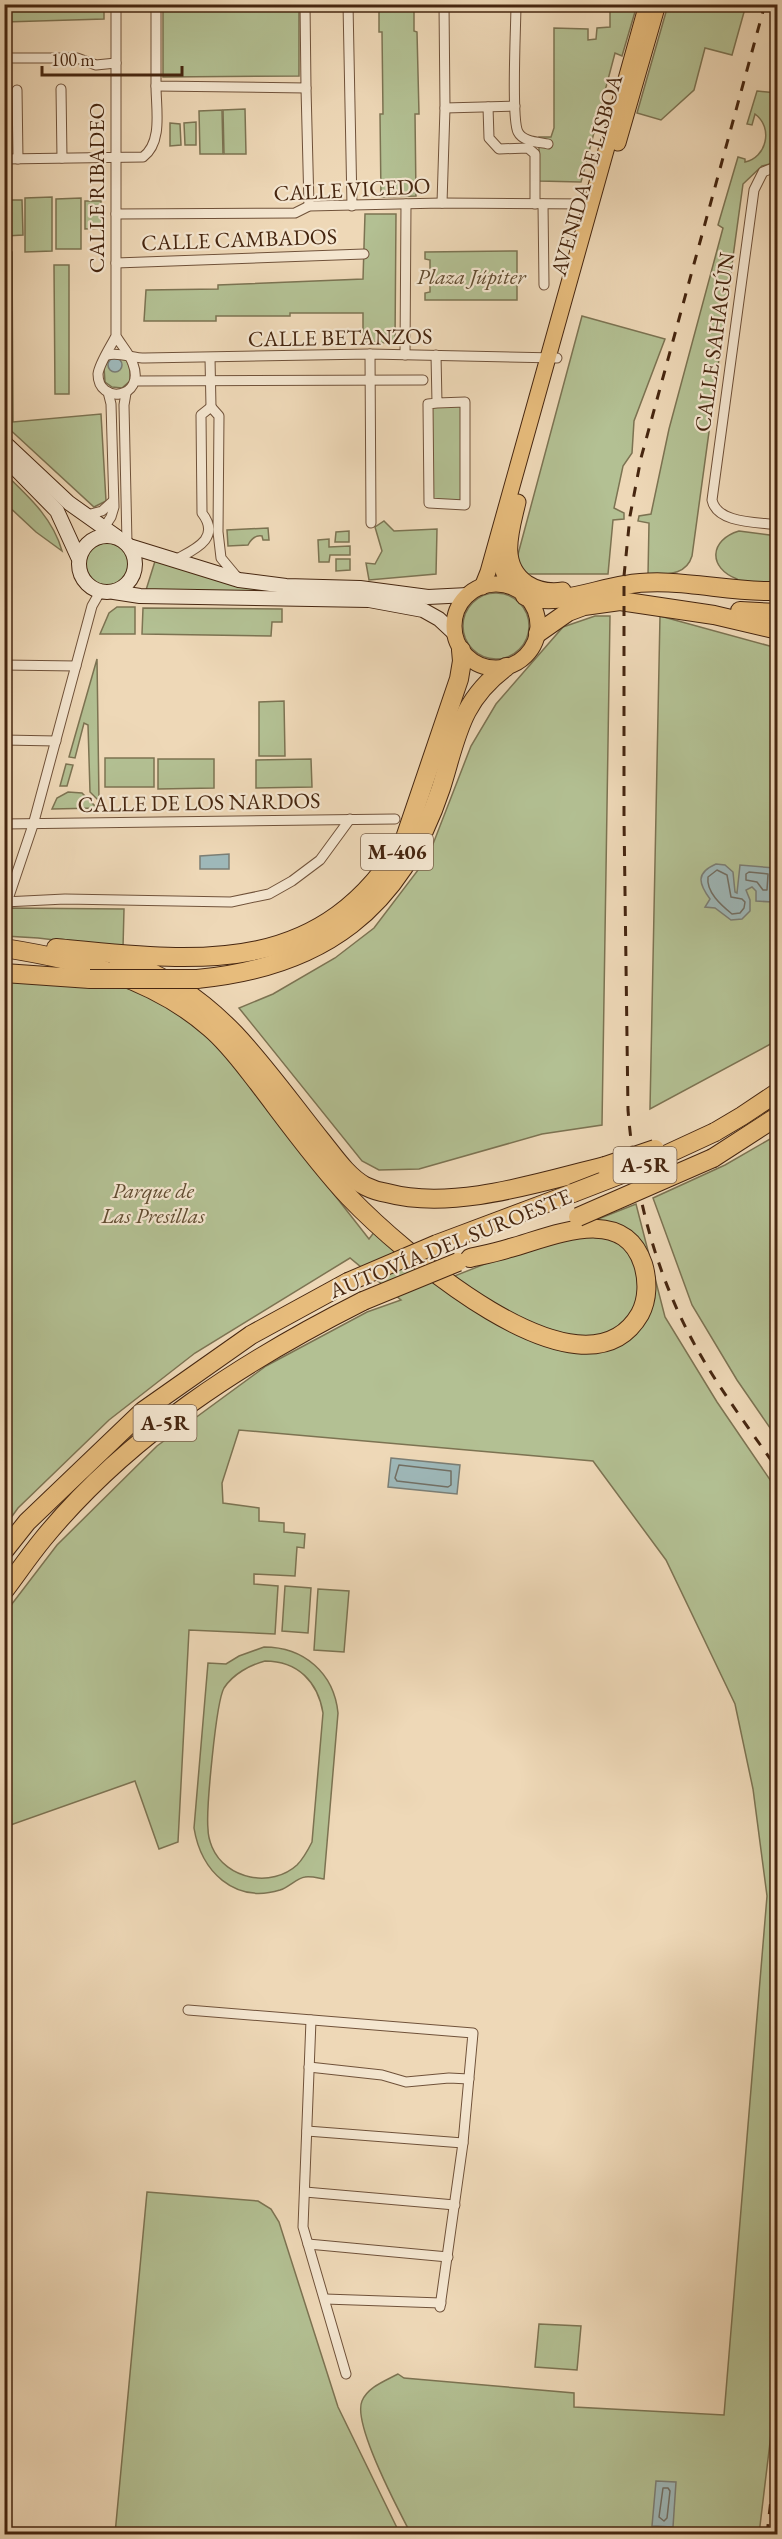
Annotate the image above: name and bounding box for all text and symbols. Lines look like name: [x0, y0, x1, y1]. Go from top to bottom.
scale bar: [42, 39, 182, 77]
text: 100 m: [51, 48, 95, 71]
street label: AVENIDA DE LISBOA: [544, 70, 629, 280]
street label: CALLE RIBADEO: [82, 103, 111, 273]
street label: CALLE VICEDO: [273, 171, 431, 208]
street label: CALLE CAMBADOS: [141, 222, 337, 257]
street label: CALLE SAHAGÚN: [688, 250, 742, 434]
park label: Plaza Júpiter: [417, 262, 527, 291]
street label: CALLE BETANZOS: [248, 321, 432, 354]
street label: CALLE DE LOS NARDOS: [77, 786, 321, 819]
road number: M-406: [361, 834, 433, 870]
road number: A-5R: [614, 1147, 676, 1183]
park label: Parque de Las Presillas: [100, 1176, 206, 1230]
street label: AUTOVÍA DEL SUROESTE: [324, 1182, 576, 1306]
road number: A-5R: [134, 1405, 196, 1441]

